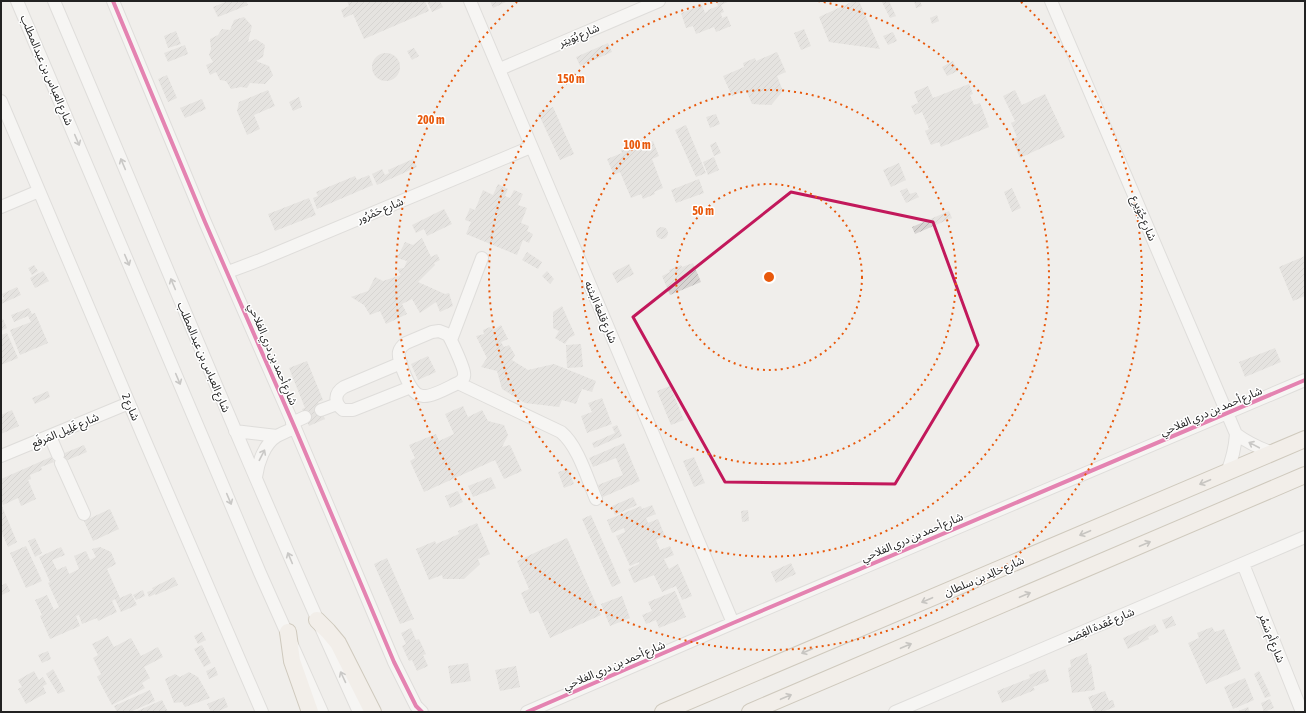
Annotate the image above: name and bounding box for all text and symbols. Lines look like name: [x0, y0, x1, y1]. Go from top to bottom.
street label: شارع العباس بن عبدالمطلب: [16, 13, 76, 128]
street label: شارع بُوَيتِر: [556, 21, 602, 51]
text: 150 m: [557, 72, 585, 86]
text: 200 m: [417, 113, 445, 127]
one-way arrow: [73, 134, 81, 146]
text: 100 m: [623, 138, 651, 152]
one-way arrow: [119, 158, 126, 170]
street label: شارع جُوَيرِع: [1127, 194, 1159, 244]
street label: شارع حَمْرُور: [354, 195, 406, 227]
text: 50 m: [692, 204, 714, 218]
one-way arrow: [124, 253, 132, 265]
centre of rings: [762, 270, 776, 284]
one-way arrow: [169, 278, 176, 290]
street label: شارع قلعة البثنه: [581, 279, 620, 346]
street label: شارع العباس بن عبدالمطلب: [173, 300, 233, 415]
street label: شارع أحمد بن دري الفلاحي: [243, 301, 300, 408]
one-way arrow: [175, 373, 182, 385]
street label: شارع أحمد بن دري الفلاحي: [1158, 384, 1265, 441]
street label: شارع 2: [118, 392, 142, 423]
street label: شارع غَلِيل المَرفَع: [29, 410, 102, 451]
one-way arrow: [1248, 441, 1260, 449]
one-way arrow: [259, 449, 267, 461]
one-way arrow: [1199, 479, 1211, 486]
one-way arrow: [226, 493, 233, 505]
street label: شارع أحمد بن دري الفلاحي: [859, 510, 966, 567]
one-way arrow: [1079, 529, 1091, 537]
one-way arrow: [1139, 539, 1151, 547]
one-way arrow: [286, 552, 294, 564]
street label: شارع خالِد بن سلطان: [942, 554, 1027, 600]
one-way arrow: [1019, 590, 1031, 598]
one-way arrow: [921, 597, 933, 604]
street label: شارع عُقدة القِصَد: [1064, 605, 1137, 647]
street label: شارع أم سَمُر: [1255, 611, 1288, 665]
street label: شارع أحمد بن دري الفلاحي: [561, 638, 668, 695]
one-way arrow: [899, 641, 911, 649]
one-way arrow: [801, 648, 813, 655]
one-way arrow: [339, 671, 346, 683]
one-way arrow: [780, 692, 792, 700]

